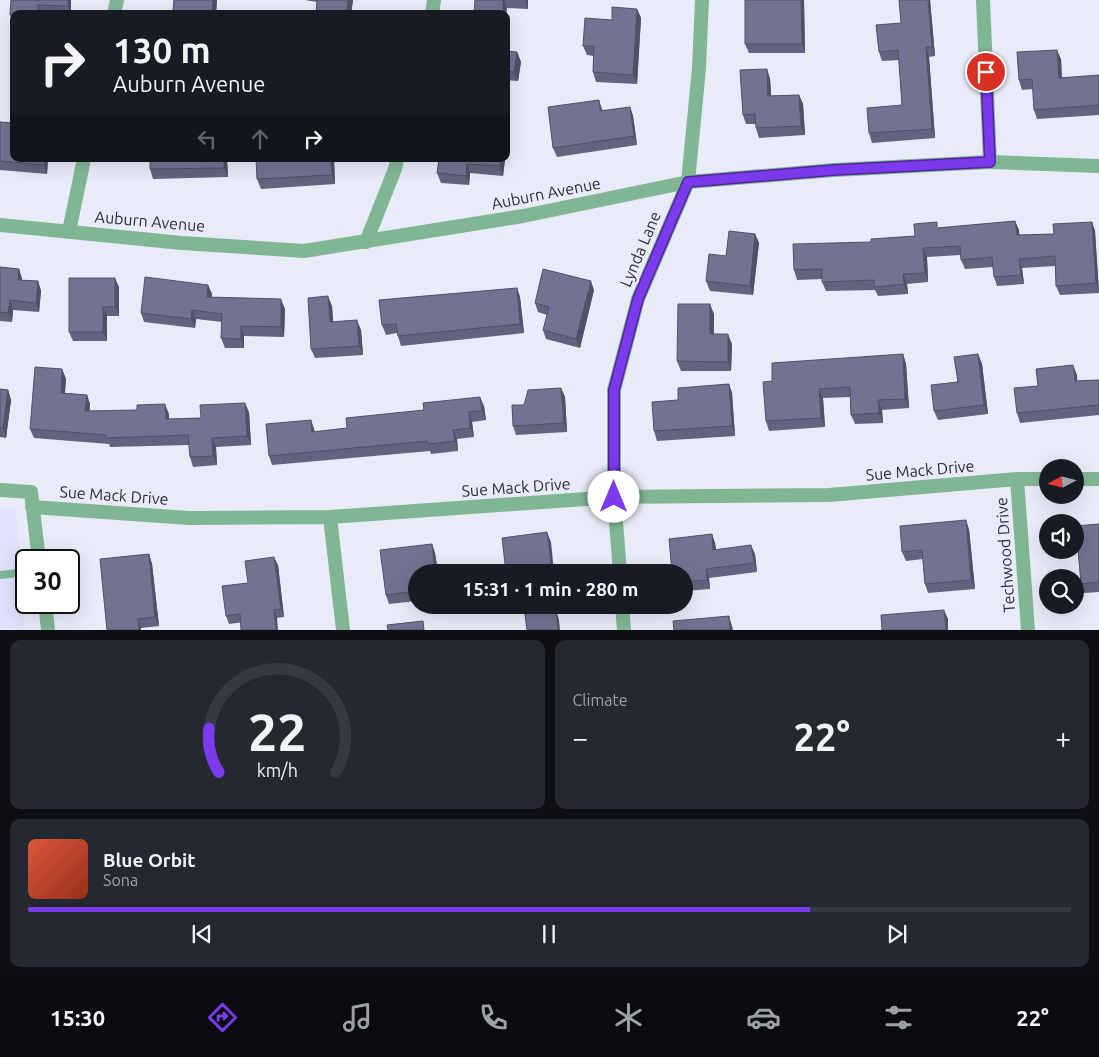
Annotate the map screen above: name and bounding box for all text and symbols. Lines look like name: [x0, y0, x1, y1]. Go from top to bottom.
icon: right: [30, 30, 95, 95]
text: 130 m: [113, 30, 211, 70]
pin: [965, 51, 1007, 93]
icon: arrive: [972, 58, 1000, 86]
text: Auburn Avenue: [113, 71, 265, 96]
icon: left: [193, 125, 221, 153]
icon: ahead: [246, 125, 274, 153]
icon: right: [299, 125, 327, 153]
street label: Auburn Avenue: [490, 174, 602, 212]
street label: Auburn Avenue: [94, 207, 206, 235]
street label: Lynda Lane: [616, 208, 664, 290]
street label: Sue Mack Drive: [865, 456, 975, 484]
north arrow: [1039, 459, 1084, 504]
map controls: [1039, 459, 1084, 614]
position arrow: [587, 470, 639, 522]
street label: Sue Mack Drive: [461, 474, 571, 500]
street label: Sue Mack Drive: [59, 482, 169, 508]
street label: Techwood Drive: [992, 497, 1018, 613]
button: sound: [1039, 514, 1084, 559]
speed limit sign: 30: [15, 549, 80, 614]
button: search: [1039, 569, 1084, 614]
text: 15:31 · 1 min · 280 m: [463, 578, 638, 600]
text: Climate: [573, 691, 628, 709]
text: 22: [248, 703, 307, 761]
text: 22°: [794, 716, 850, 758]
text: −: [573, 722, 588, 753]
text: +: [1055, 722, 1071, 753]
text: km/h: [257, 760, 298, 780]
text: Blue Orbit: [103, 849, 196, 871]
text: Sona: [103, 871, 138, 889]
icon: previous: [188, 920, 216, 948]
icon: pause: [535, 920, 563, 948]
icon: next: [883, 920, 911, 948]
icon: directions: [205, 1000, 240, 1035]
icon: music: [340, 1000, 375, 1035]
icon: phone: [476, 1000, 511, 1035]
icon: climate: [611, 1000, 646, 1035]
icon: car: [746, 1000, 781, 1035]
icon: filters: [881, 1000, 916, 1035]
text: 15:30: [50, 1005, 105, 1030]
text: 22°: [1016, 1005, 1049, 1030]

